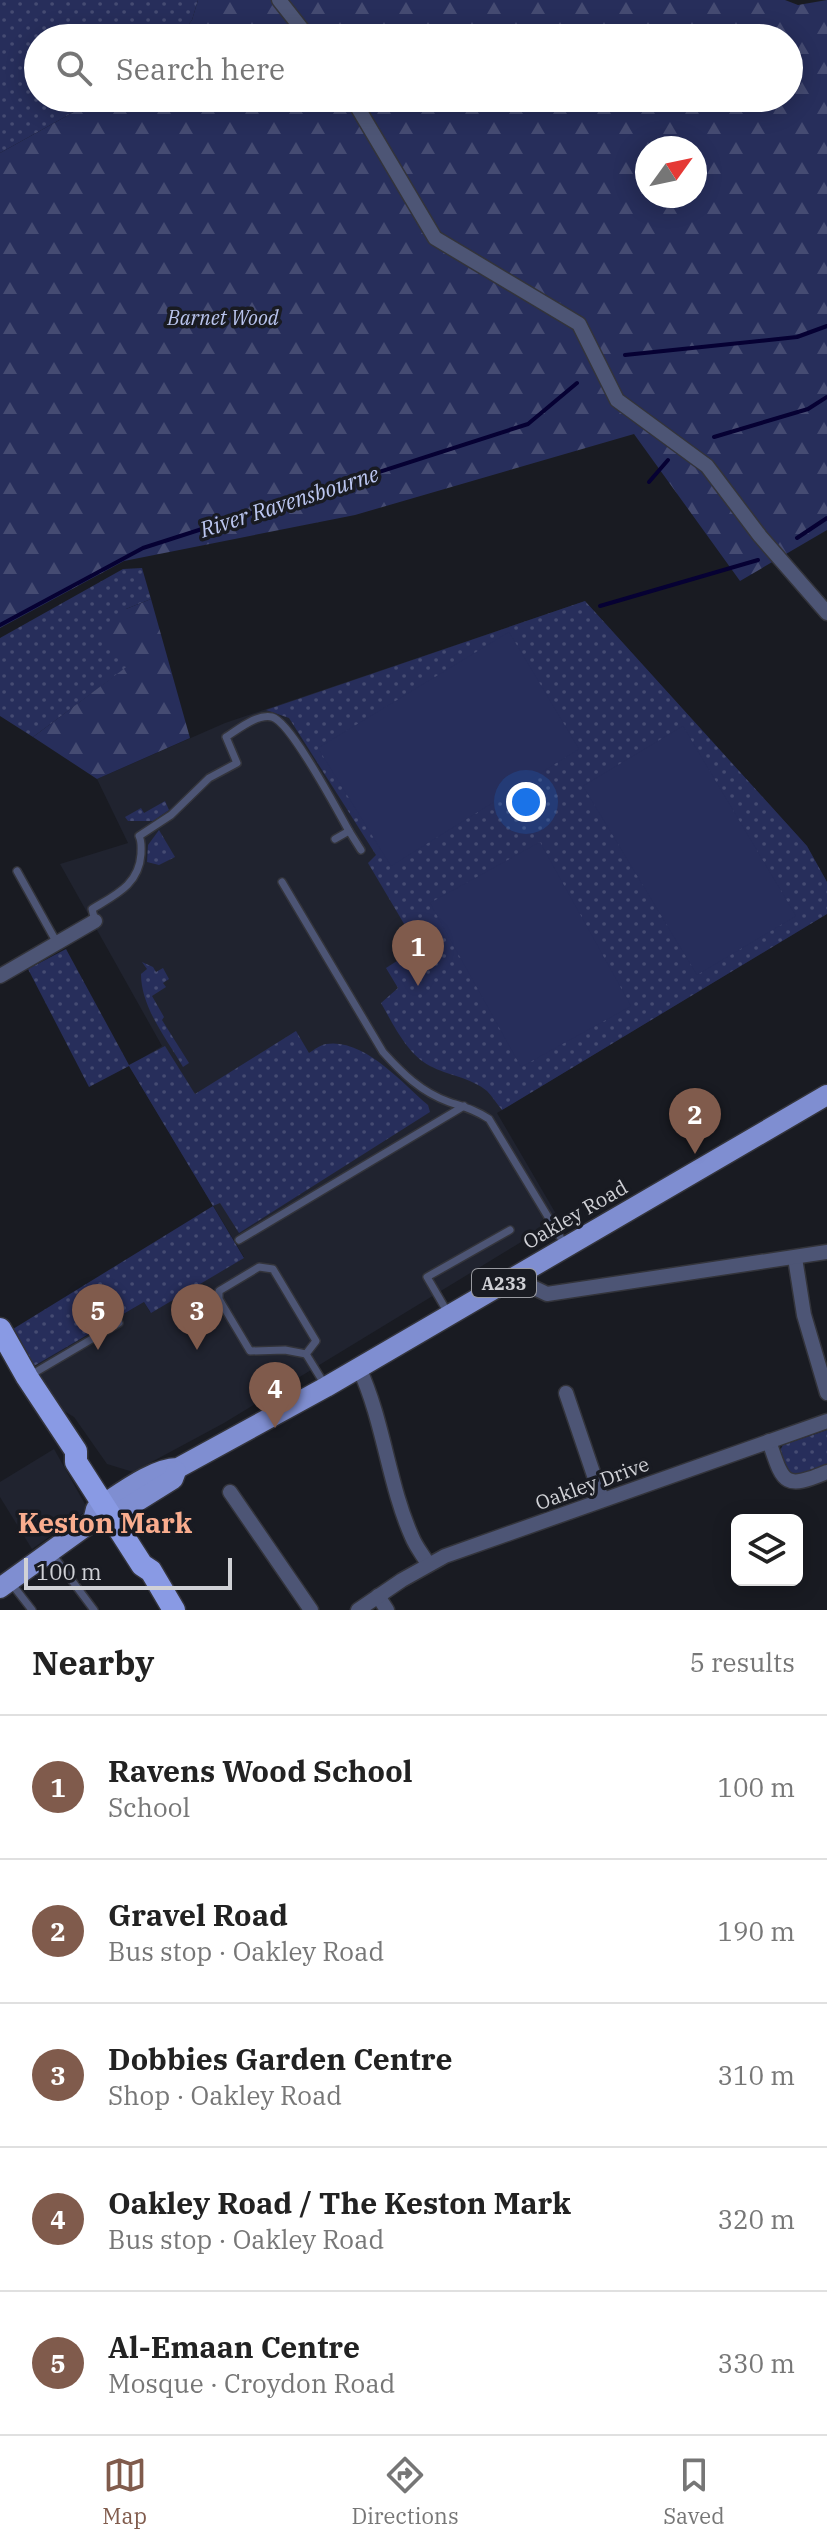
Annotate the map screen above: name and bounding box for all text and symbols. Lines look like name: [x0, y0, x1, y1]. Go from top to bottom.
search box: [24, 24, 803, 112]
icon: search: [52, 46, 96, 90]
text: Search here: [116, 49, 285, 88]
north arrow: [635, 136, 707, 208]
park label: Barnet Wood: [166, 304, 280, 331]
water label: River Ravensbourne: [195, 458, 382, 544]
your location: [506, 782, 546, 822]
pin: 1: [392, 920, 444, 986]
pin: 2: [669, 1088, 721, 1154]
street label: Oakley Road: [518, 1173, 632, 1255]
road number: A233: [472, 1269, 536, 1297]
pin: 5: [72, 1284, 124, 1350]
pin: 3: [171, 1284, 223, 1350]
pin: 4: [249, 1362, 301, 1428]
street label: Oakley Drive: [531, 1450, 653, 1516]
district label: Keston Mark: [18, 1504, 193, 1541]
map controls: [731, 1514, 803, 1586]
button: layers: [731, 1514, 803, 1586]
scale bar: [24, 1554, 232, 1590]
text: 100 m: [36, 1557, 102, 1586]
text: Nearby: [32, 1640, 154, 1684]
text: 5 results: [689, 1645, 795, 1679]
text: Ravens Wood School: [108, 1751, 413, 1790]
text: 1: [50, 1770, 66, 1804]
text: 100 m: [717, 1770, 795, 1804]
text: School: [108, 1790, 190, 1824]
text: Gravel Road: [108, 1895, 288, 1934]
text: 2: [50, 1914, 66, 1948]
text: 190 m: [717, 1914, 795, 1948]
text: Bus stop · Oakley Road: [108, 1934, 384, 1968]
text: Dobbies Garden Centre: [108, 2039, 453, 2078]
text: 3: [50, 2058, 66, 2092]
text: 310 m: [717, 2058, 795, 2092]
text: Shop · Oakley Road: [108, 2078, 342, 2112]
text: Oakley Road / The Keston Mark: [108, 2183, 571, 2222]
text: 4: [50, 2202, 66, 2236]
text: 320 m: [717, 2202, 795, 2236]
text: Bus stop · Oakley Road: [108, 2222, 384, 2256]
text: Al-Emaan Centre: [108, 2327, 360, 2366]
text: 5: [50, 2346, 66, 2380]
text: 330 m: [717, 2346, 795, 2380]
text: Mosque · Croydon Road: [108, 2366, 395, 2400]
tab: Map: [102, 2453, 147, 2530]
tab: Directions: [351, 2453, 459, 2530]
tab: Saved: [663, 2453, 725, 2530]

